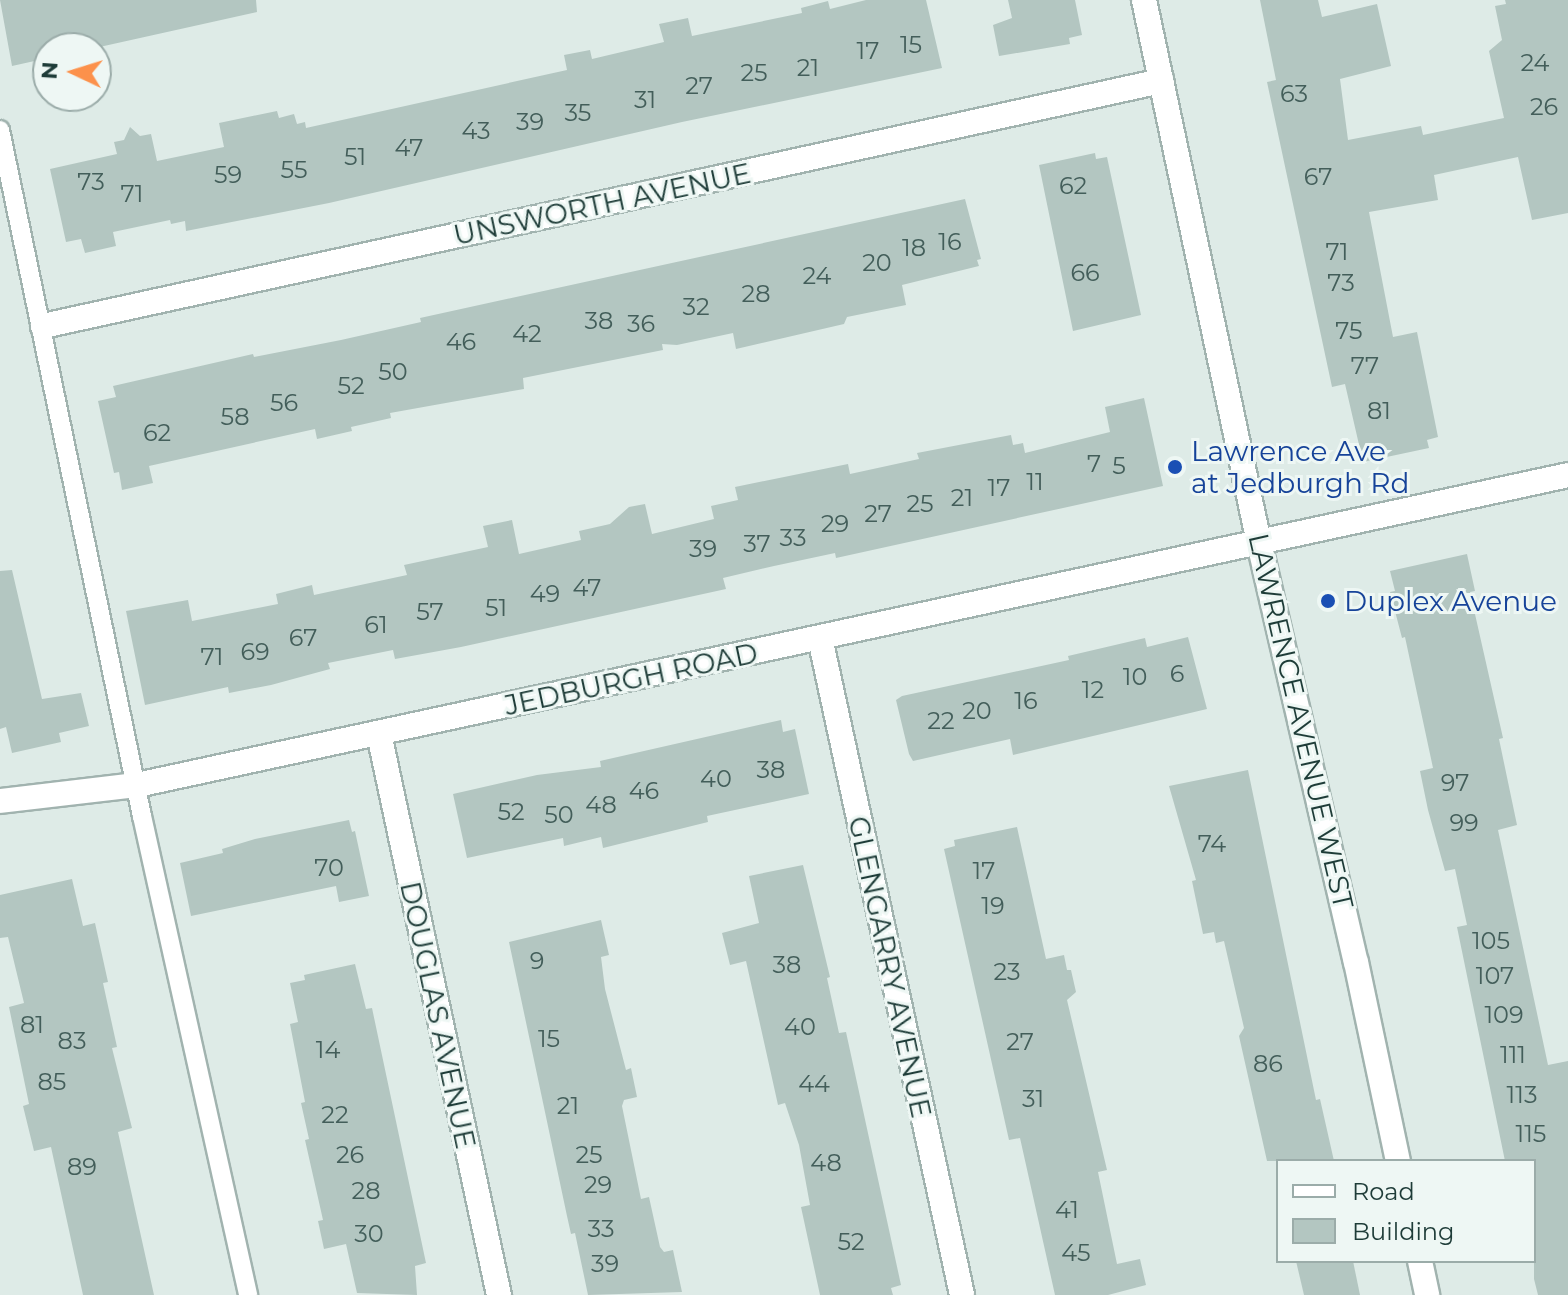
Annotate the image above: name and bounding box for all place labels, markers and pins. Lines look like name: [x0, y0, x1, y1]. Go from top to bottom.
place label: Lawrence Ave at Jedburgh Rd: [1191, 434, 1409, 500]
marker: Lawrence Ave at Jedburgh Rd: [1166, 458, 1184, 476]
place label: Duplex Avenue: [1344, 584, 1557, 618]
marker: Duplex Avenue: [1319, 592, 1337, 610]

